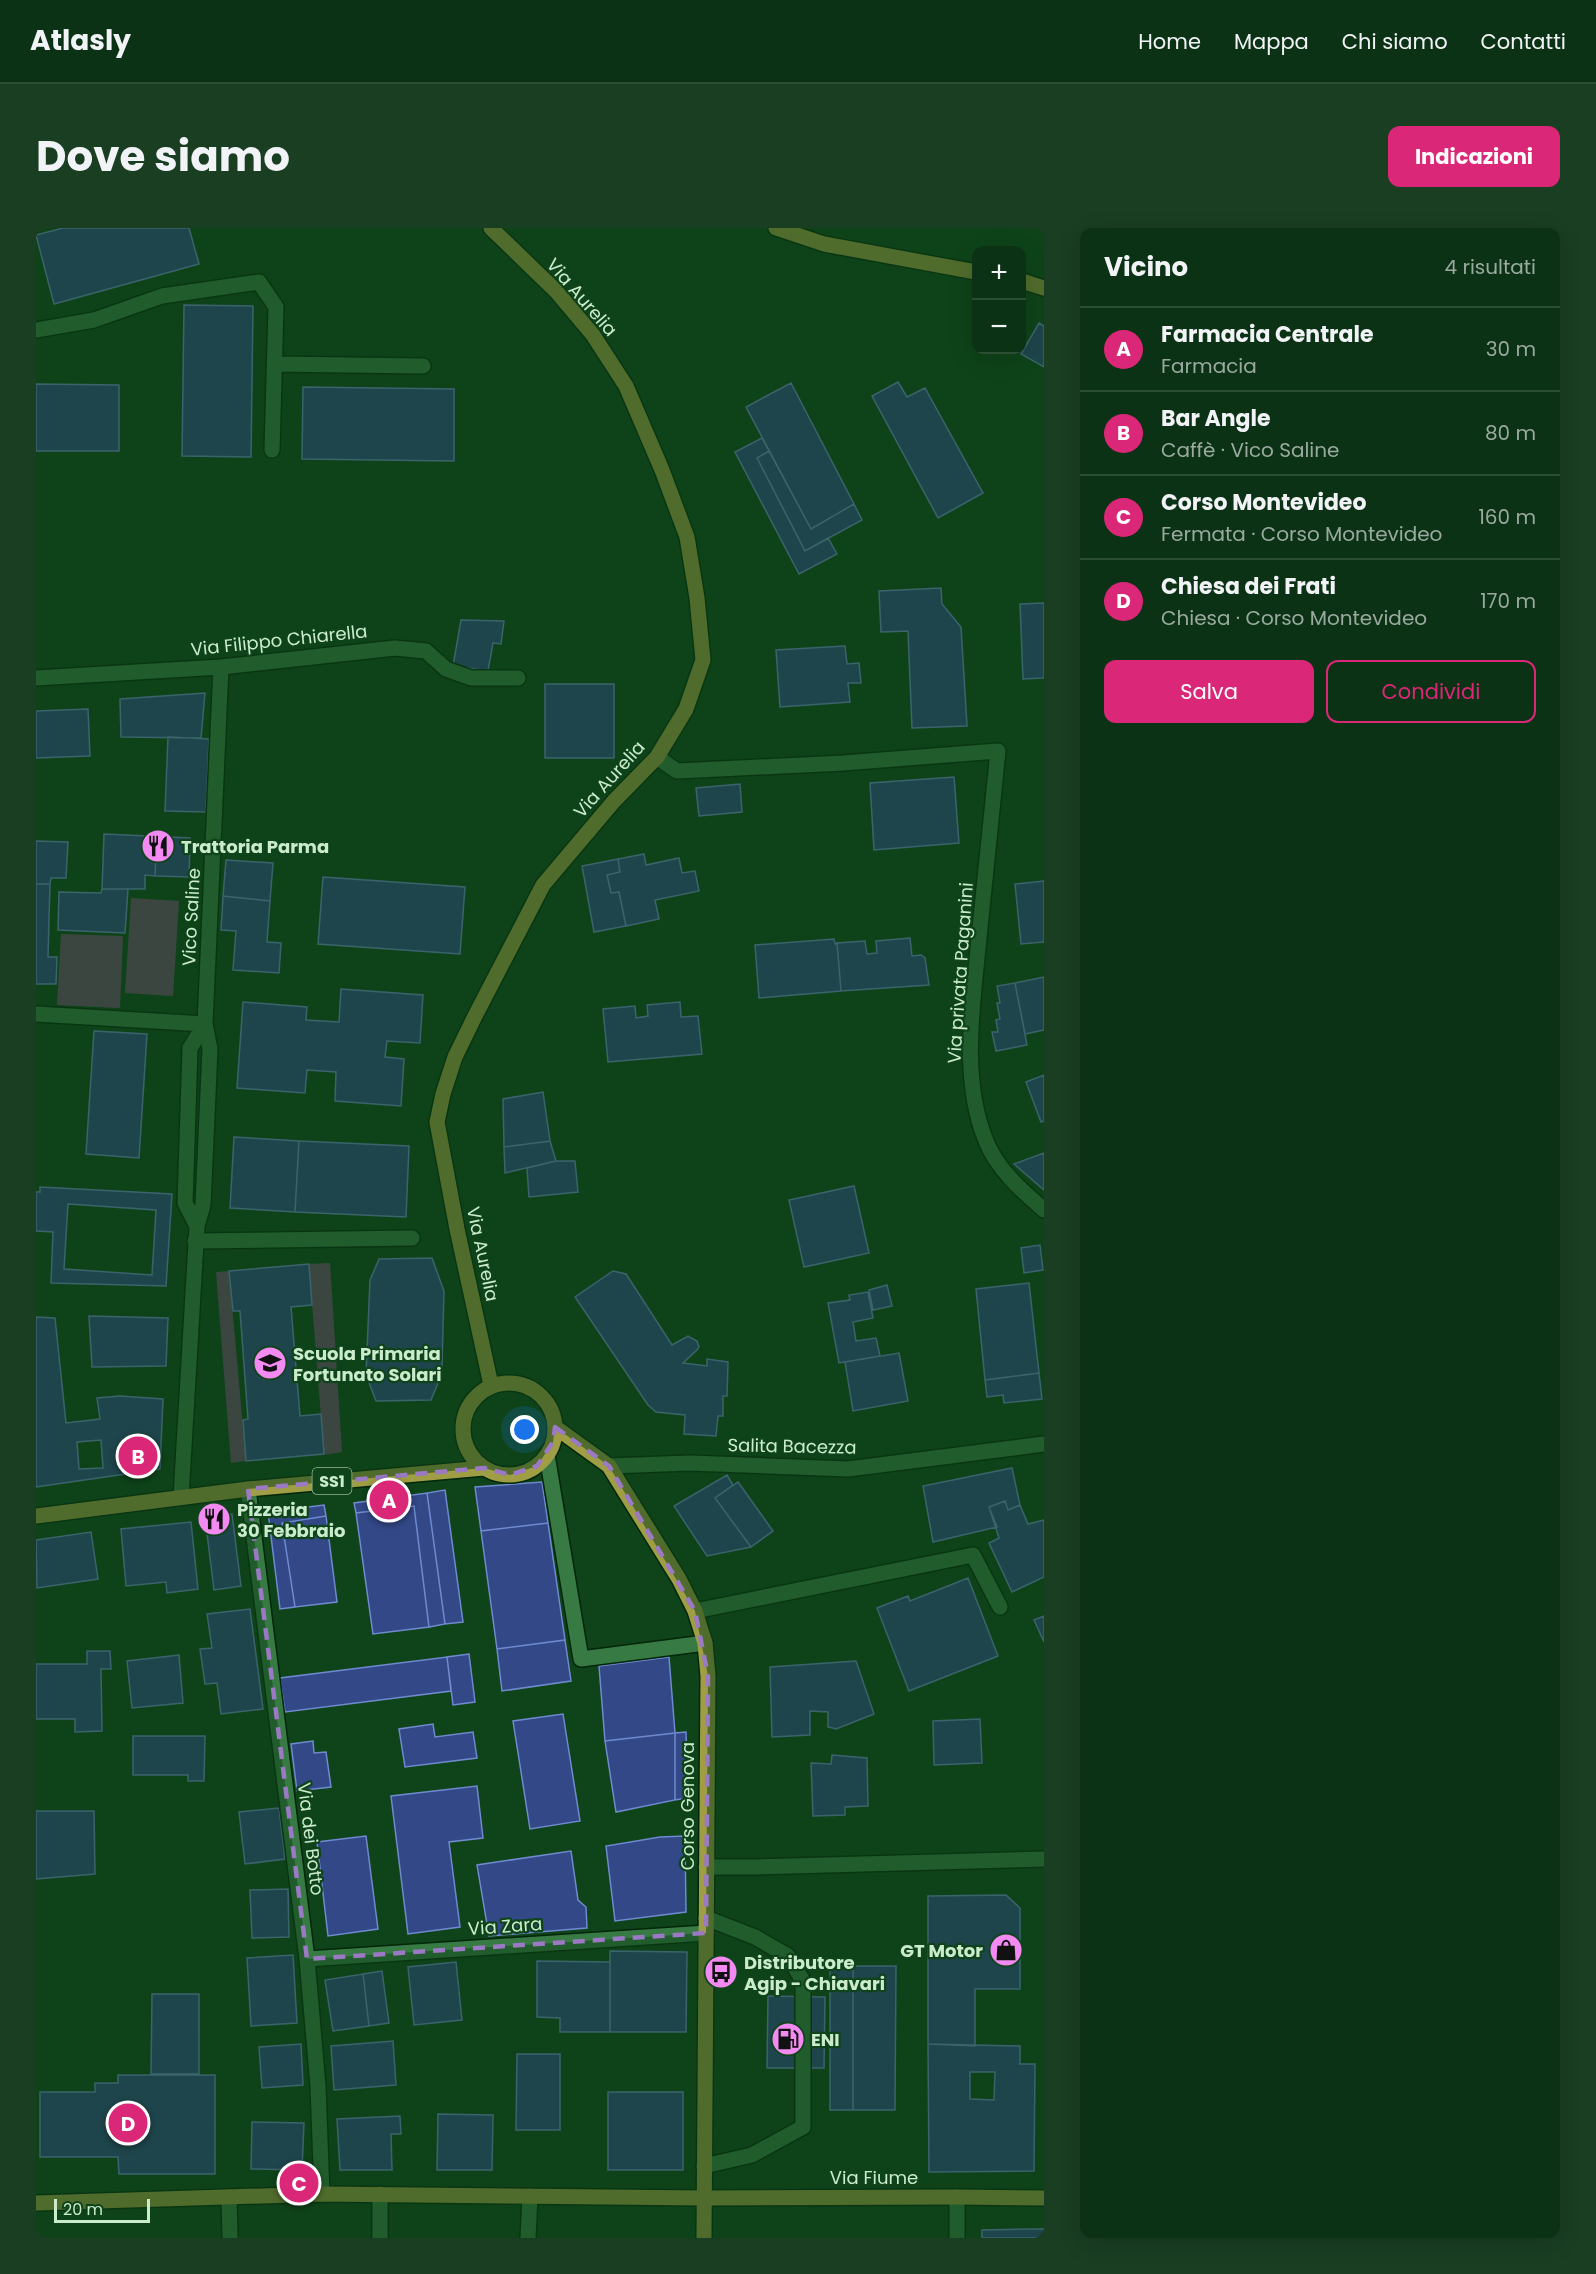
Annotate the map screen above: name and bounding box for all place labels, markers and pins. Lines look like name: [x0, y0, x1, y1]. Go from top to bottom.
restaurant icon: Trattoria Parma: [140, 828, 176, 864]
place label: Trattoria Parma: [181, 834, 329, 859]
place label: Scuola Primaria Fortunato Solari: [293, 1341, 441, 1387]
school or university icon: Scuola Primaria Fortunato Solari: [252, 1345, 288, 1381]
pin: B: [118, 1434, 158, 1478]
pin: A: [370, 1478, 408, 1522]
place label: Pizzeria 30 Febbraio: [237, 1497, 346, 1543]
restaurant icon: Pizzeria 30 Febbraio: [196, 1501, 232, 1537]
shop icon: GT Motor: [988, 1932, 1024, 1968]
place label: GT Motor: [900, 1938, 983, 1963]
place label: Distributore Agip - Chiavari: [744, 1950, 885, 1996]
bus stop icon: Distributore Agip - Chiavari: [703, 1954, 739, 1990]
fuel station icon: ENI: [770, 2021, 806, 2057]
place label: ENI: [811, 2027, 840, 2052]
pin: D: [108, 2100, 148, 2146]
pin: C: [280, 2160, 318, 2206]

